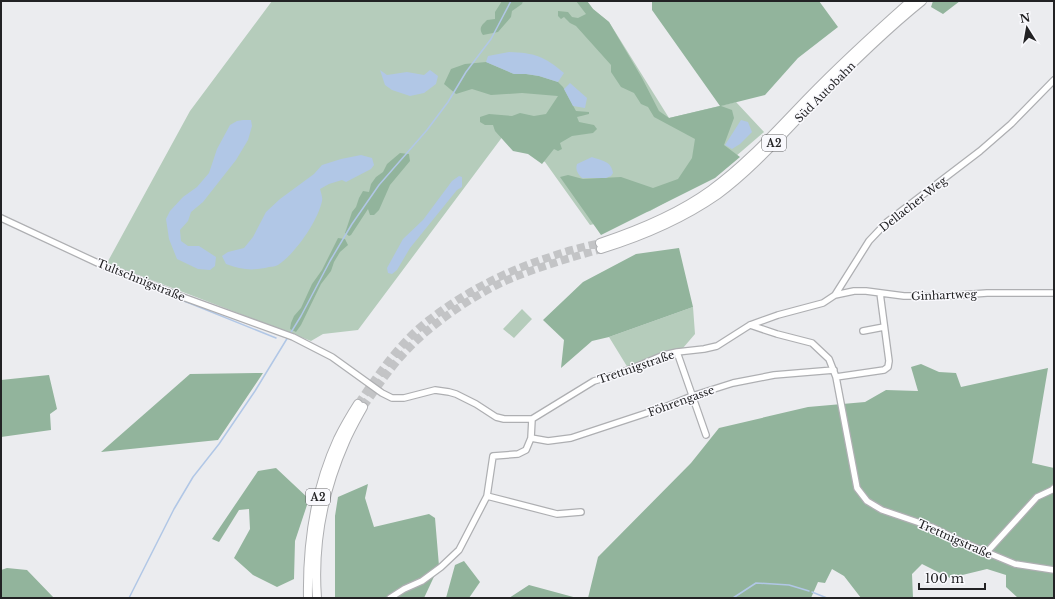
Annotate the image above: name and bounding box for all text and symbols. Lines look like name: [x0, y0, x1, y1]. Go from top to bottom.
north arrow: [1007, 8, 1047, 48]
text: N: [1019, 10, 1032, 26]
street label: Süd Autobahn: [792, 58, 859, 125]
road number: A2: [762, 135, 786, 151]
street label: Dellacher Weg: [876, 173, 950, 235]
street label: Tultschnigstraße: [95, 256, 187, 304]
street label: Ginhartweg: [911, 287, 978, 303]
street label: Trettnigstraße: [596, 347, 676, 387]
street label: Föhrengasse: [646, 383, 716, 419]
road number: A2: [306, 489, 330, 505]
street label: Trettnigstraße: [916, 516, 994, 562]
scale bar: [919, 565, 985, 591]
text: 100 m: [925, 571, 964, 586]

